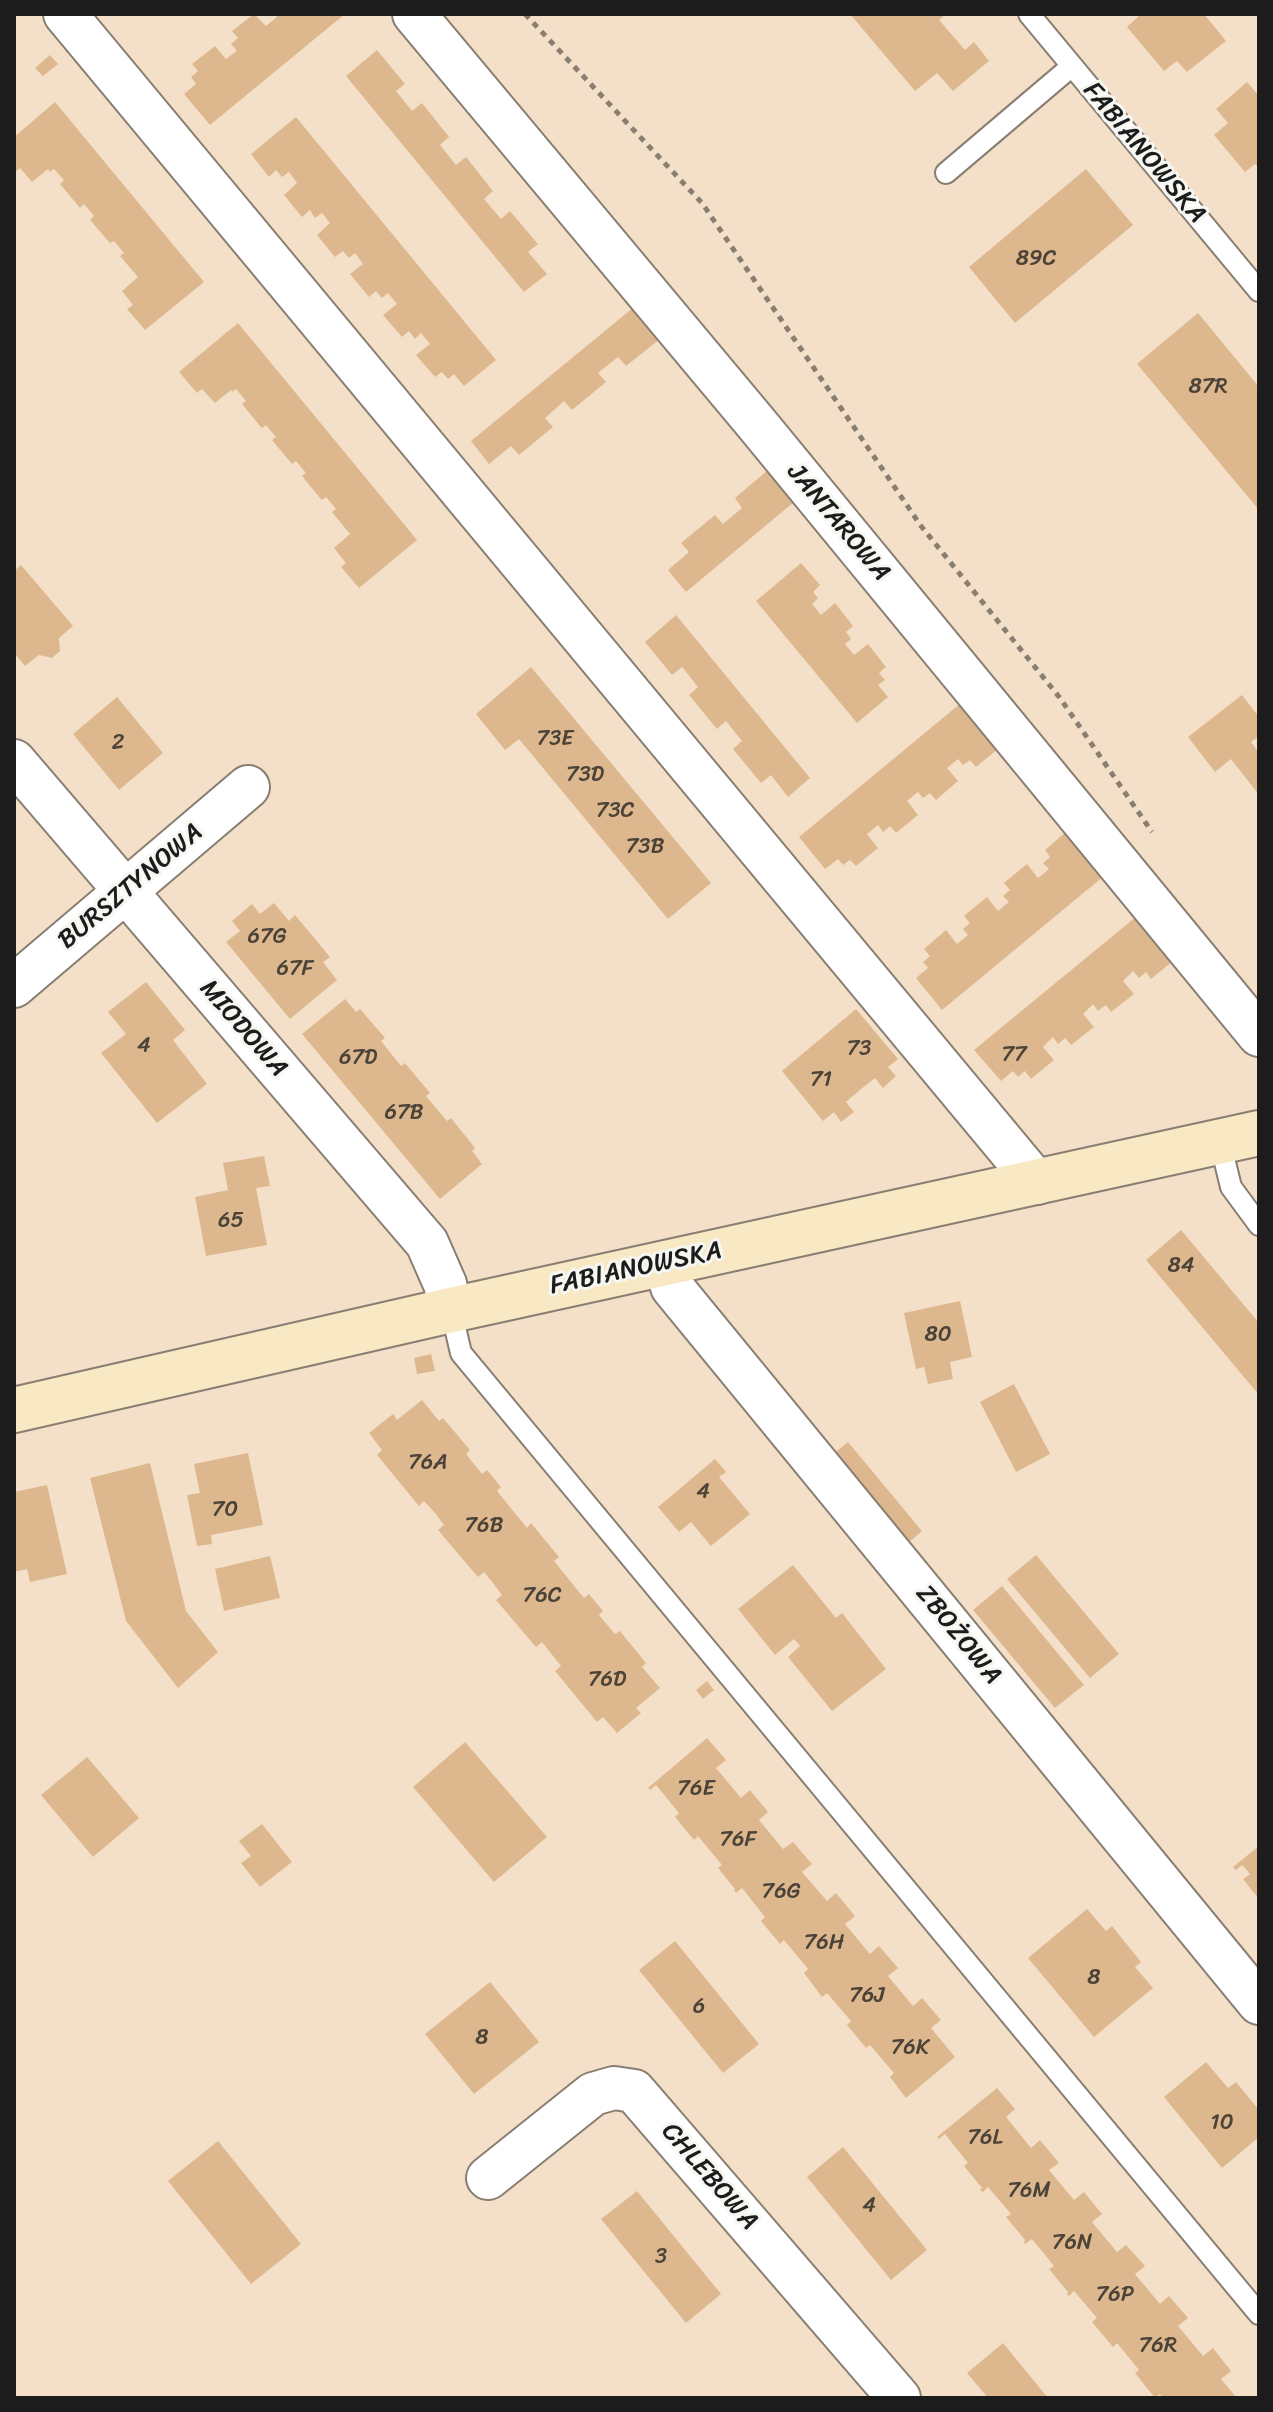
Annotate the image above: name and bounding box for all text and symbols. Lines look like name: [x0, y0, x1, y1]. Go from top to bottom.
street label: FABIANOWSKA: [1076, 76, 1212, 230]
house number: 89C: [1016, 246, 1056, 272]
house number: 87R: [1188, 374, 1228, 400]
street label: JANTAROWA: [780, 458, 896, 588]
house number: 73E: [537, 726, 573, 752]
house number: 2: [112, 730, 124, 756]
house number: 73D: [566, 762, 604, 788]
house number: 73C: [596, 798, 634, 824]
street label: BURSZTYNOWA: [52, 817, 210, 957]
house number: 73B: [626, 834, 664, 860]
house number: 67G: [248, 924, 286, 950]
house number: 67F: [276, 956, 314, 982]
street label: MIODOWA: [192, 974, 294, 1084]
house number: 4: [137, 1033, 151, 1059]
house number: 73: [847, 1036, 871, 1062]
house number: 77: [1001, 1042, 1027, 1068]
house number: 67D: [339, 1045, 377, 1071]
house number: 71: [810, 1067, 832, 1093]
house number: 67B: [385, 1100, 423, 1126]
house number: 65: [218, 1208, 244, 1234]
street label: FABIANOWSKA: [547, 1236, 725, 1302]
house number: 84: [1167, 1253, 1195, 1279]
house number: 80: [924, 1322, 952, 1348]
house number: 76A: [408, 1450, 448, 1476]
house number: 4: [696, 1479, 710, 1505]
house number: 70: [212, 1497, 238, 1523]
house number: 76B: [465, 1513, 503, 1539]
street label: ZBOŻOWA: [908, 1579, 1008, 1691]
house number: 76C: [523, 1583, 561, 1609]
house number: 76D: [588, 1667, 626, 1693]
house number: 76E: [677, 1776, 715, 1802]
house number: 76F: [719, 1827, 757, 1853]
house number: 76G: [762, 1879, 800, 1905]
house number: 76H: [804, 1930, 844, 1956]
house number: 8: [1087, 1965, 1101, 1991]
house number: 76J: [849, 1983, 885, 2009]
house number: 6: [693, 1994, 705, 2020]
house number: 8: [475, 2025, 489, 2051]
house number: 76K: [891, 2035, 929, 2061]
house number: 10: [1210, 2110, 1234, 2136]
street label: CHLEBOWA: [654, 2117, 764, 2237]
house number: 76L: [967, 2125, 1003, 2151]
house number: 76M: [1007, 2178, 1051, 2204]
house number: 4: [862, 2193, 876, 2219]
house number: 76N: [1052, 2230, 1092, 2256]
house number: 3: [655, 2244, 667, 2270]
house number: 76P: [1096, 2282, 1134, 2308]
house number: 76R: [1139, 2333, 1177, 2359]

